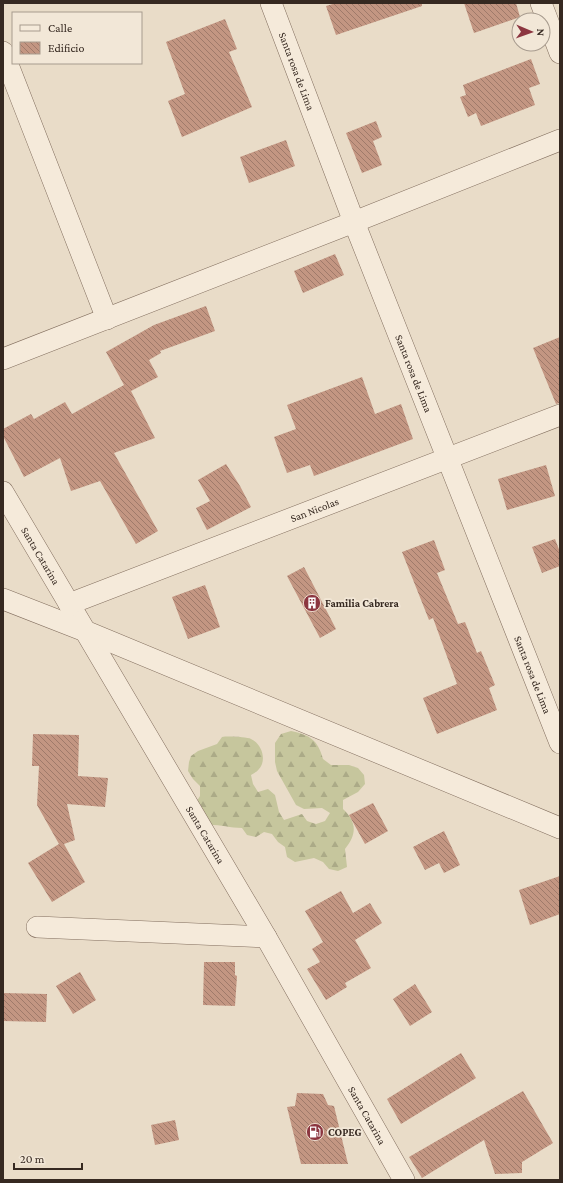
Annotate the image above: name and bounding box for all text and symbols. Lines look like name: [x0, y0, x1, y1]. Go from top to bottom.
legend: [12, 12, 142, 64]
north arrow: [511, 12, 551, 52]
text: Calle: [48, 21, 72, 35]
text: N: [535, 28, 547, 37]
street label: Santa rosa de Lima: [277, 31, 317, 112]
text: Edificio: [48, 41, 85, 55]
street label: Santa rosa de Lima: [393, 333, 435, 414]
street label: San Nicolas: [289, 495, 340, 524]
street label: Santa Catarina: [19, 525, 62, 587]
building icon: Familia Cabrera: [302, 593, 322, 613]
place label: Familia Cabrera: [325, 597, 400, 609]
street label: Santa rosa de Lima: [512, 634, 554, 715]
street label: Santa Catarina: [184, 804, 227, 866]
street label: Santa Catarina: [346, 1084, 389, 1147]
fuel station icon: COPEG: [305, 1122, 325, 1142]
place label: COPEG: [328, 1126, 362, 1138]
scale bar: [14, 1145, 82, 1171]
text: 20 m: [20, 1152, 45, 1166]

